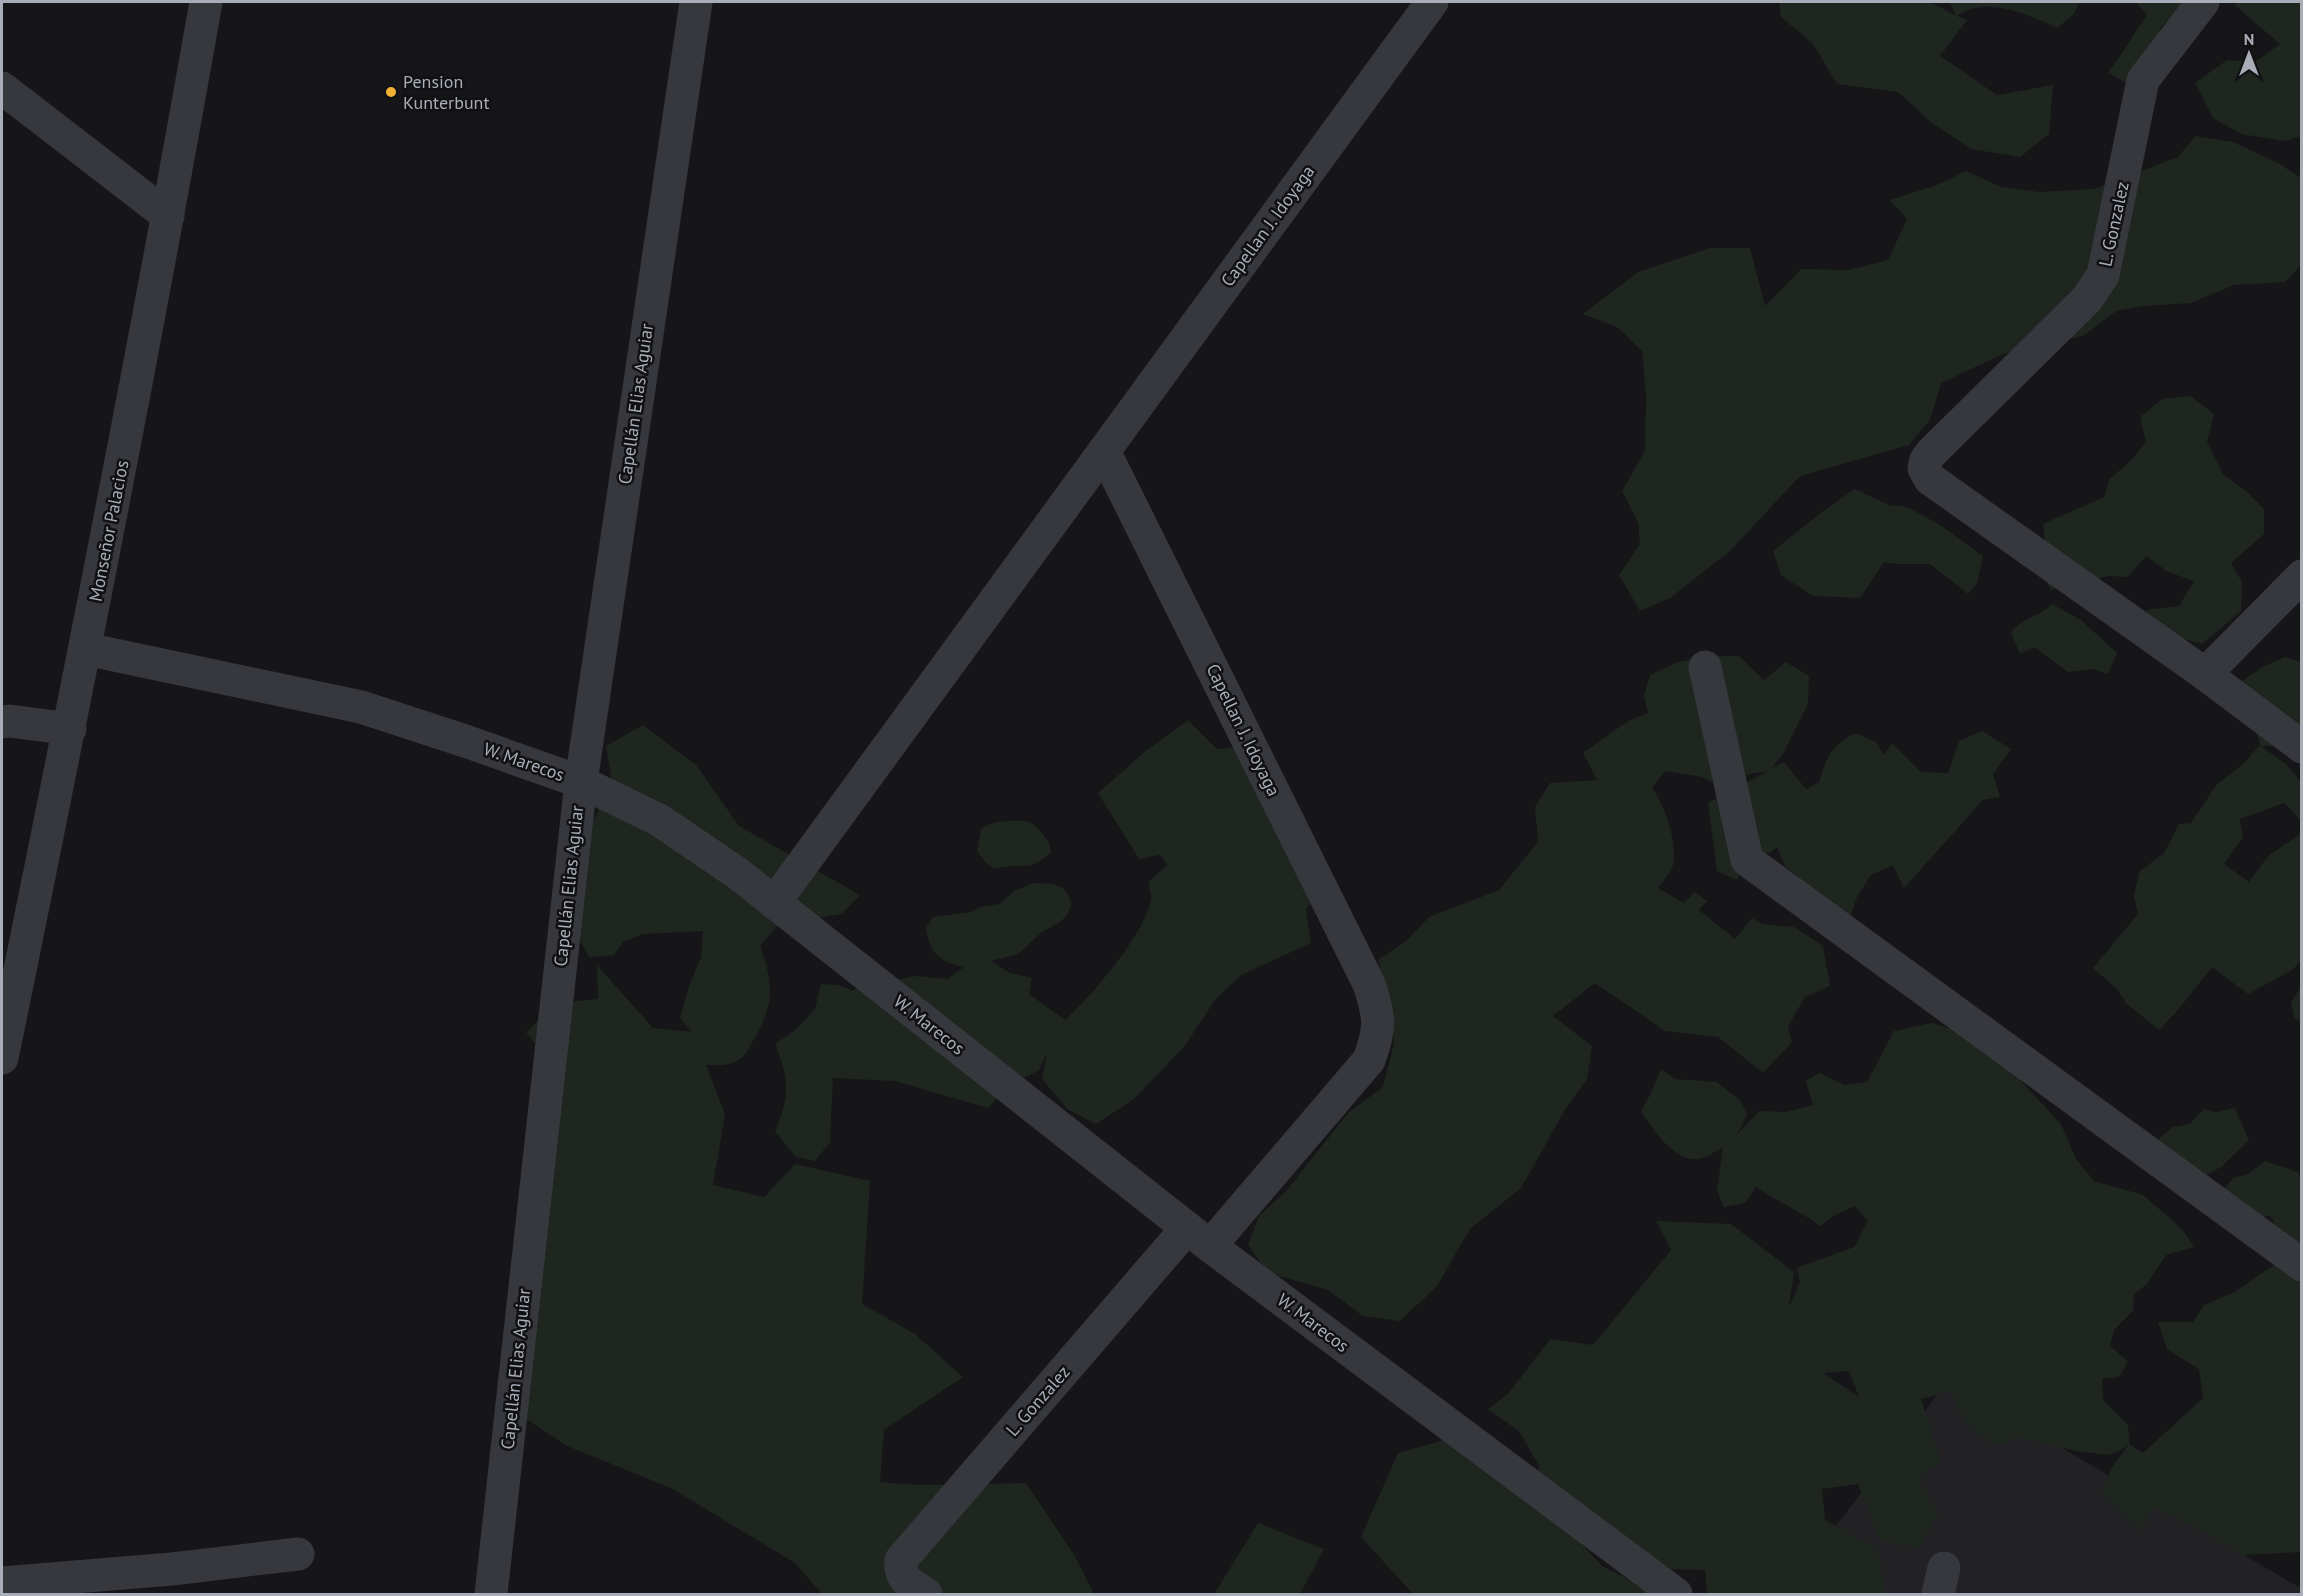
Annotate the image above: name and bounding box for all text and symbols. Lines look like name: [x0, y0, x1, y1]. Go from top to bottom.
north arrow: [2219, 24, 2279, 84]
text: N: [2244, 29, 2254, 49]
place label: Pension Kunterbunt: [403, 70, 490, 114]
marker: Pension Kunterbunt: [384, 85, 398, 99]
street label: Capellan J. Idoyaga: [1216, 160, 1319, 291]
street label: L. Gonzalez: [2093, 179, 2134, 268]
street label: Capellán Elias Aguiar: [613, 322, 658, 486]
street label: Monseñor Palacios: [84, 458, 133, 604]
street label: Capellan J. Idoyaga: [1201, 660, 1285, 800]
street label: W. Marecos: [481, 737, 568, 786]
street label: Capellán Elias Aguiar: [549, 804, 588, 968]
street label: W. Marecos: [889, 990, 969, 1060]
street label: Capellán Elias Aguiar: [496, 1287, 535, 1451]
street label: W. Marecos: [1273, 1288, 1354, 1357]
street label: L. Gonzalez: [1001, 1361, 1075, 1441]

